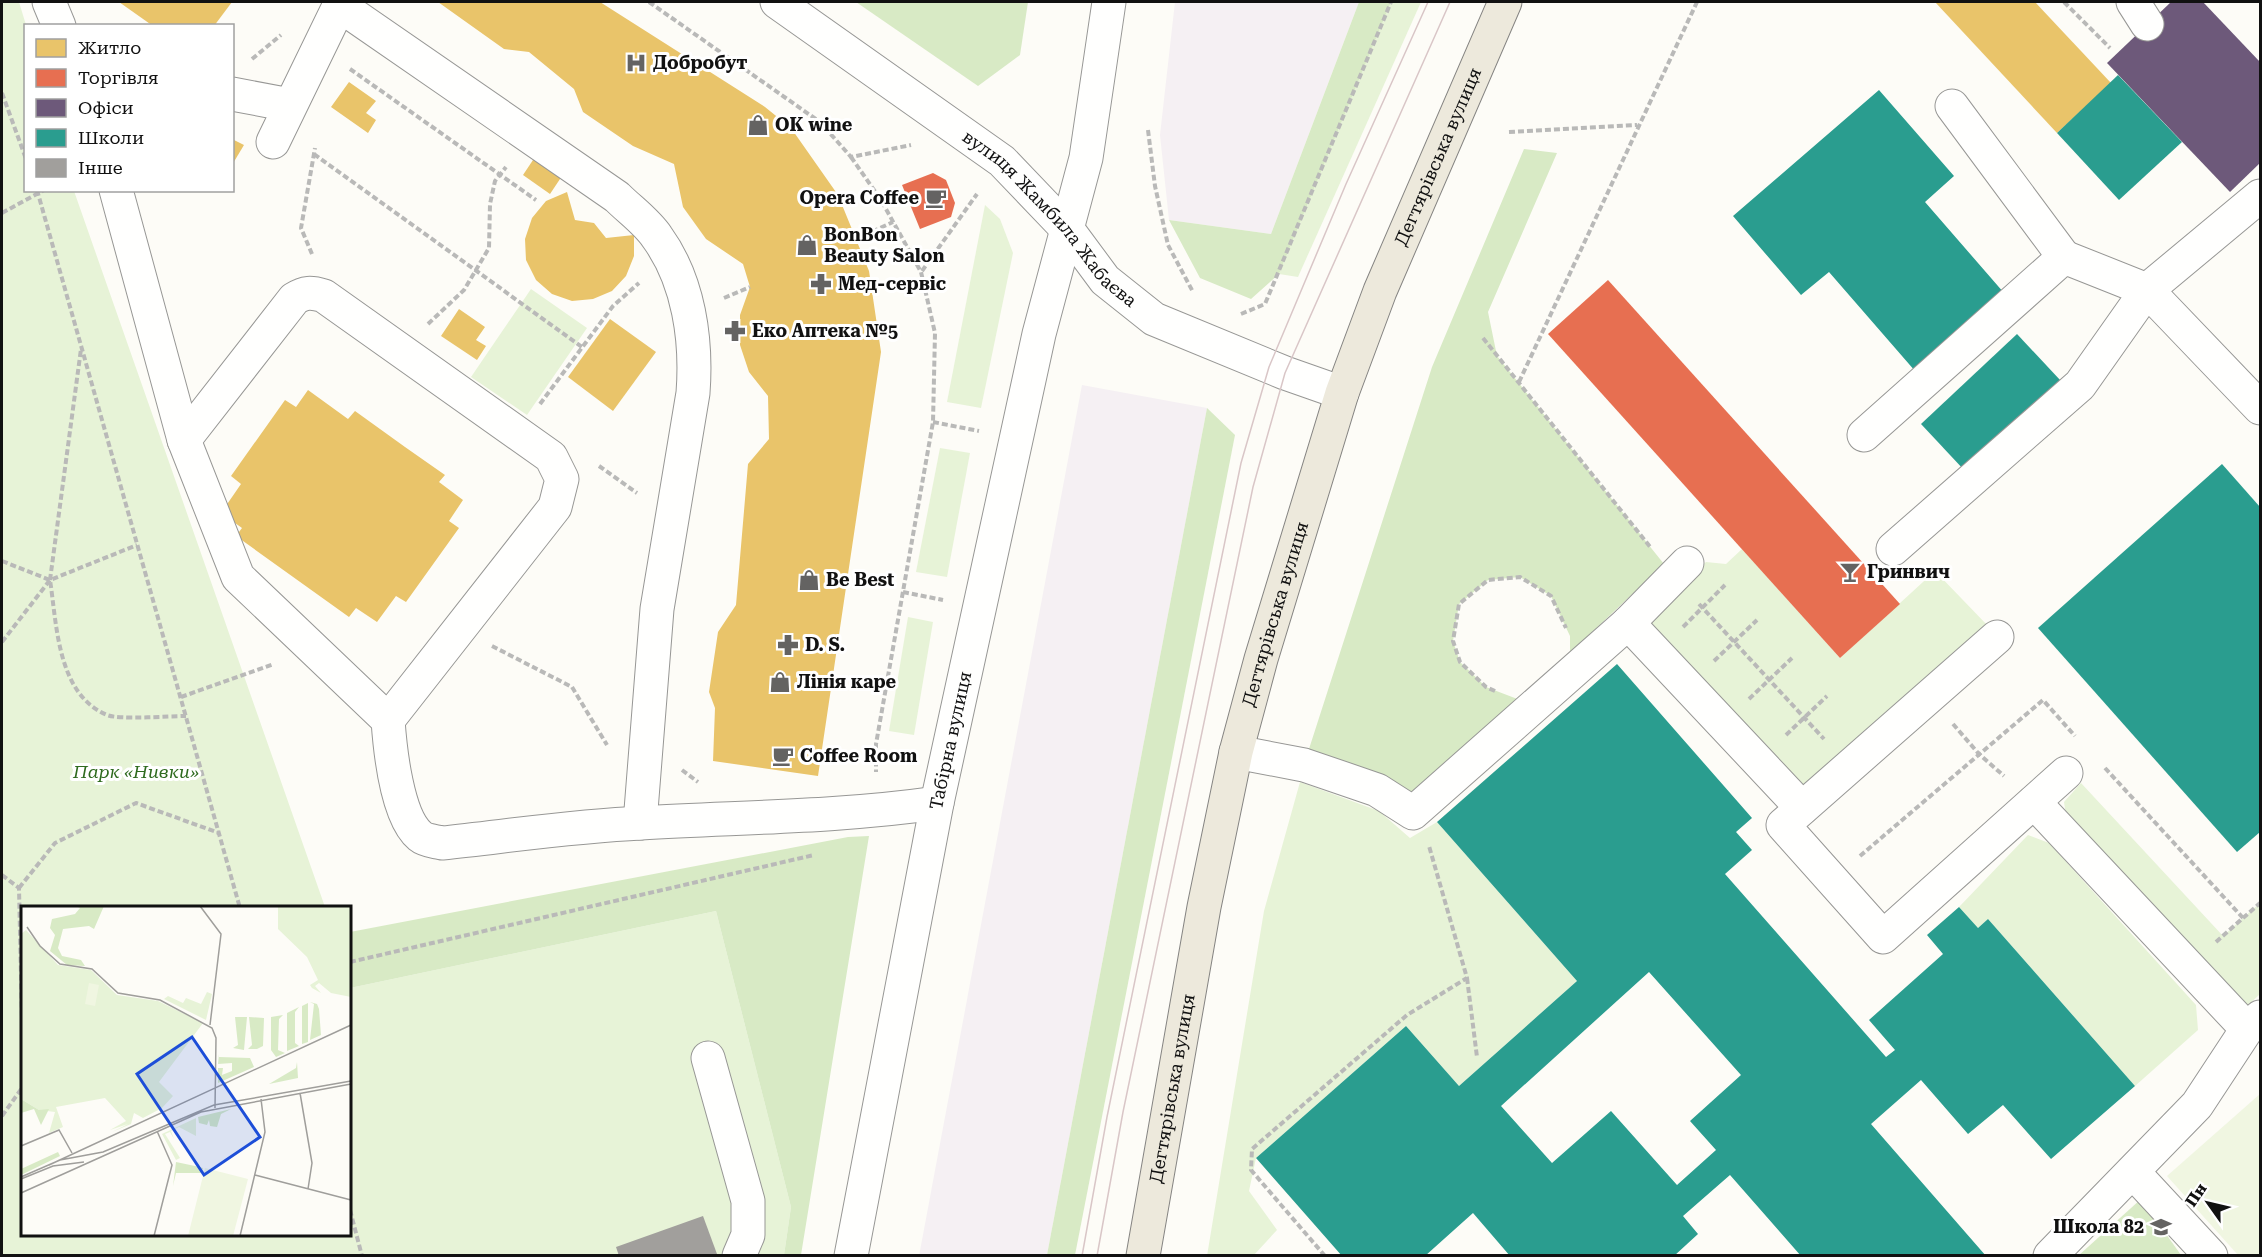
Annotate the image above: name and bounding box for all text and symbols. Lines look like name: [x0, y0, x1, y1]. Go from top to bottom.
legend: [24, 24, 234, 192]
text: Житло: [78, 37, 141, 58]
hospital icon: Добробут: [624, 51, 648, 75]
place label: Добробут: [653, 52, 747, 73]
street label: Дегтярівська вулиця: [1390, 64, 1485, 249]
text: Торгівля: [78, 67, 159, 88]
text: Офіси: [78, 97, 134, 118]
shop icon: OK wine: [746, 113, 770, 137]
place label: OK wine: [775, 114, 853, 135]
street label: вулиця Жамбила Жабаєва: [959, 126, 1141, 311]
text: Школи: [78, 127, 144, 148]
text: Інше: [78, 157, 123, 178]
cafe icon: Opera Coffee: [924, 186, 948, 210]
place label: Opera Coffee: [800, 187, 919, 208]
place label: BonBon Beauty Salon: [824, 224, 944, 266]
shop icon: BonBon Beauty Salon: [795, 233, 819, 257]
pharmacy icon: Мед-сервіс: [809, 272, 833, 296]
place label: Мед-сервіс: [838, 273, 946, 294]
pharmacy icon: Еко Аптека №5: [723, 319, 747, 343]
place label: Еко Аптека №5: [752, 320, 898, 341]
street label: Дегтярівська вулиця: [1238, 519, 1312, 709]
bar icon: Гринвич: [1838, 560, 1862, 584]
place label: Гринвич: [1867, 561, 1950, 582]
shop icon: Be Best: [797, 568, 821, 592]
place label: Be Best: [826, 569, 894, 590]
pharmacy icon: D. S.: [776, 633, 800, 657]
place label: D. S.: [805, 634, 845, 655]
street label: Табірна вулиця: [925, 669, 975, 811]
shop icon: Лінія каре: [768, 670, 792, 694]
place label: Лінія каре: [797, 671, 897, 692]
cafe icon: Coffee Room: [771, 744, 795, 768]
place label: Coffee Room: [800, 745, 918, 766]
park label: Парк «Нивки»: [72, 761, 199, 782]
inset map: [21, 906, 351, 1236]
street label: Дегтярівська вулиця: [1145, 992, 1199, 1185]
north arrow: [2178, 1173, 2238, 1233]
text: Пн: [2181, 1180, 2211, 1210]
school or university icon: Школа 82: [2149, 1215, 2173, 1239]
place label: Школа 82: [2053, 1216, 2144, 1237]

